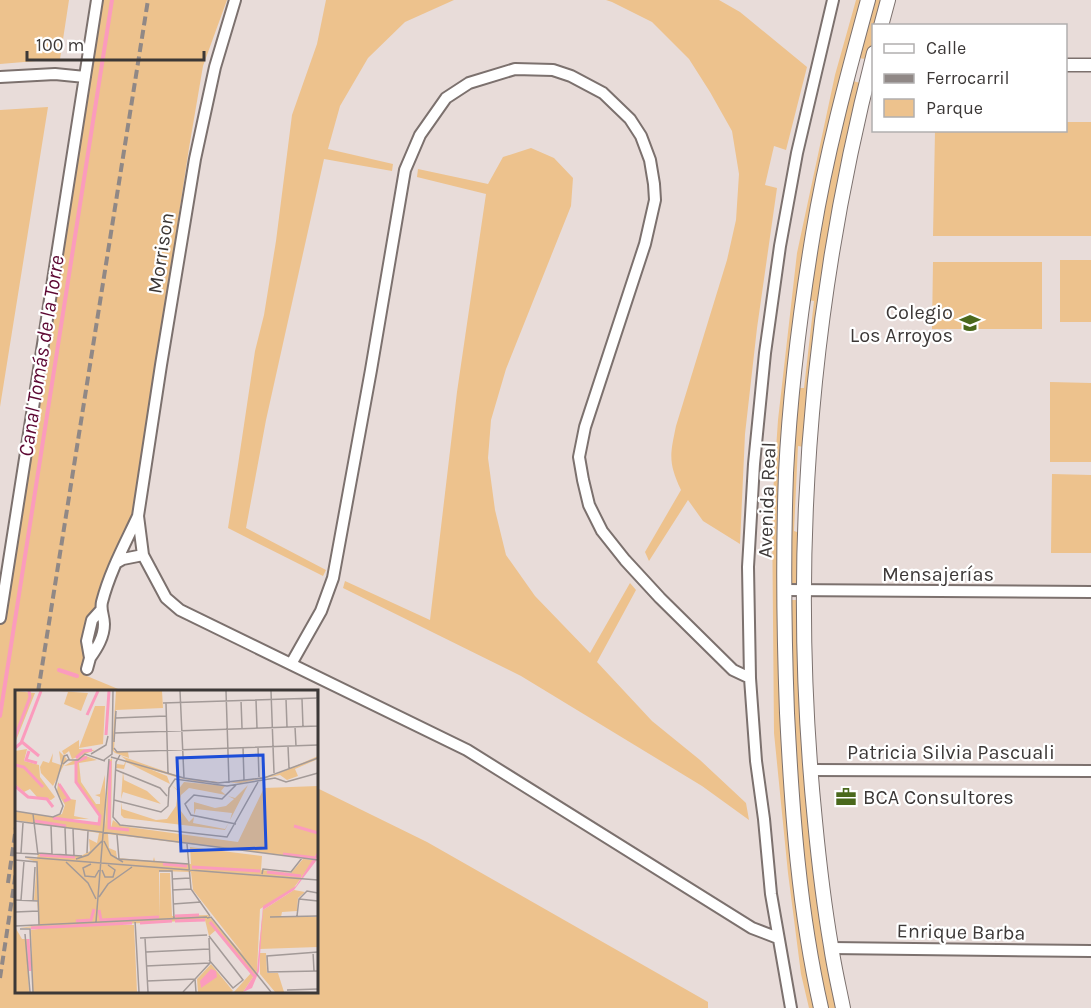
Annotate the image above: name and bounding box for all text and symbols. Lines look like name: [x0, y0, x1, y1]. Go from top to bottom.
scale bar: [27, 24, 204, 62]
legend: [872, 24, 1067, 132]
text: 100 m: [36, 34, 84, 56]
text: Calle: [926, 37, 966, 59]
text: Ferrocarril: [926, 67, 1010, 89]
text: Parque: [926, 97, 983, 119]
street label: Morrison: [143, 211, 179, 295]
water label: Canal Tomás de la Torre: [13, 254, 69, 458]
place label: Colegio Los Arroyos: [850, 301, 953, 347]
school or university icon: Colegio Los Arroyos: [958, 311, 982, 335]
street label: Avenida Real: [753, 442, 781, 558]
street label: Mensajerías: [882, 563, 994, 586]
inset map: [15, 690, 318, 993]
street label: Patricia Silvia Pascuali: [847, 741, 1055, 764]
office icon: BCA Consultores: [834, 785, 858, 809]
place label: BCA Consultores: [863, 786, 1014, 809]
street label: Enrique Barba: [896, 919, 1026, 945]

